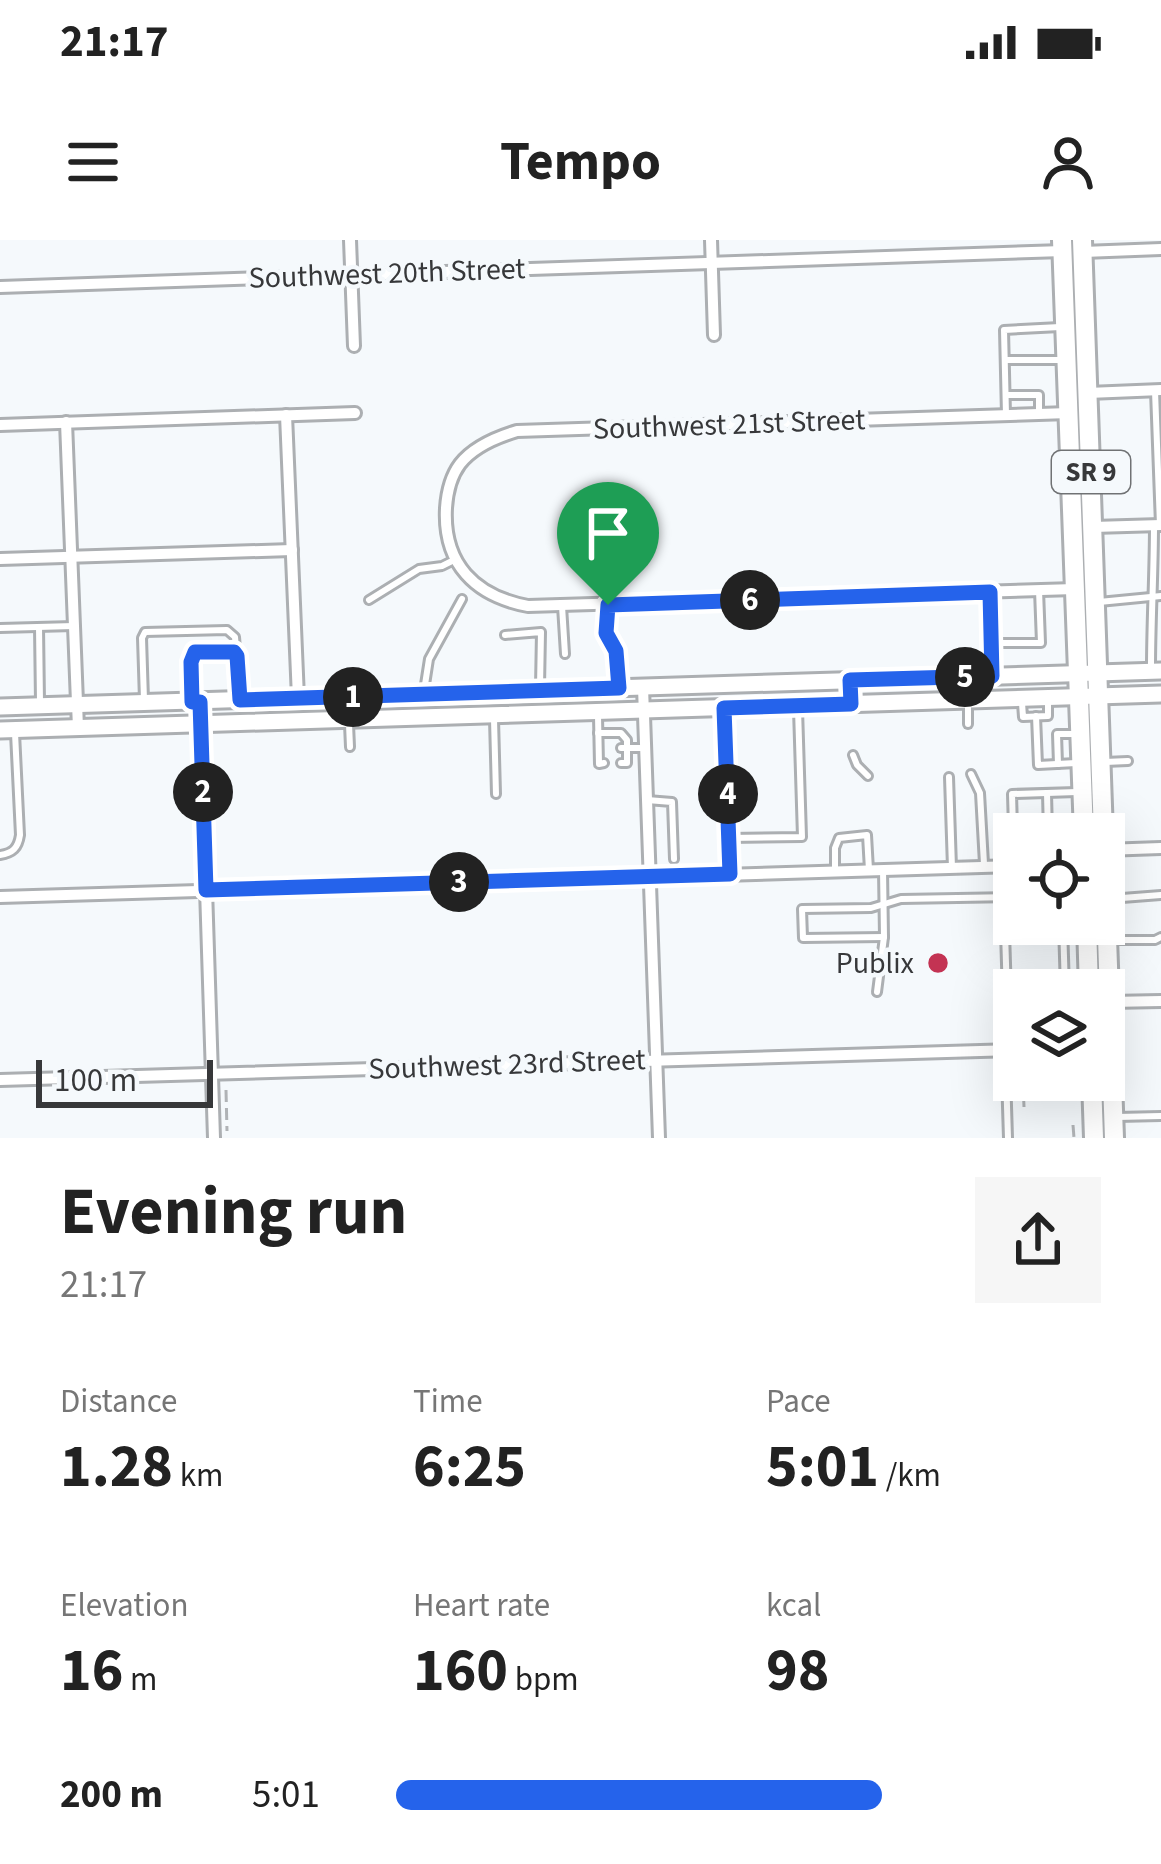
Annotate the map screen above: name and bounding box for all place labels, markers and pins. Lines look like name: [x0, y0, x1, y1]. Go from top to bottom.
pin: [557, 482, 659, 605]
pin: 6: [720, 570, 780, 630]
pin: 5: [935, 647, 995, 707]
pin: 1: [323, 667, 383, 727]
pin: 2: [173, 762, 233, 822]
pin: 4: [698, 764, 758, 824]
pin: 3: [429, 852, 489, 912]
place label: Publix: [836, 942, 914, 985]
marker: Publix: [925, 950, 951, 976]

